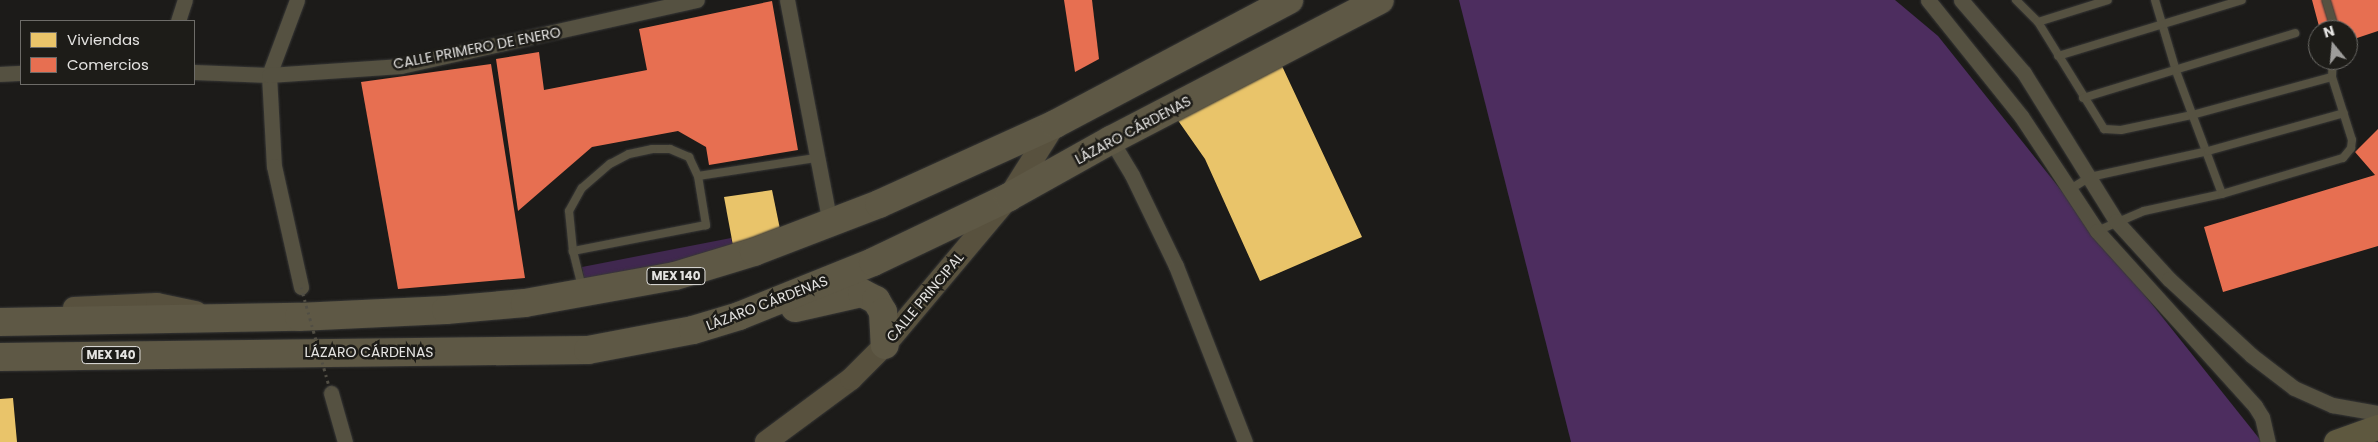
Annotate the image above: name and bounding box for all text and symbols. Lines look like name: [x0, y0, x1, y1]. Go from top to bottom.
legend: [20, 20, 195, 85]
north arrow: [2308, 20, 2358, 70]
text: N: [2321, 21, 2337, 43]
street label: CALLE PRIMERO DE ENERO: [392, 24, 562, 72]
text: Viviendas: [67, 29, 140, 50]
text: Comercios: [67, 54, 149, 75]
street label: LÁZARO CÁRDENAS: [1072, 92, 1194, 168]
street label: CALLE PRINCIPAL: [883, 249, 967, 345]
road number: MEX 140: [646, 266, 706, 286]
street label: LÁZARO CÁRDENAS: [704, 272, 830, 334]
street label: LÁZARO CÁRDENAS: [304, 344, 434, 360]
road number: MEX 140: [81, 346, 141, 364]

